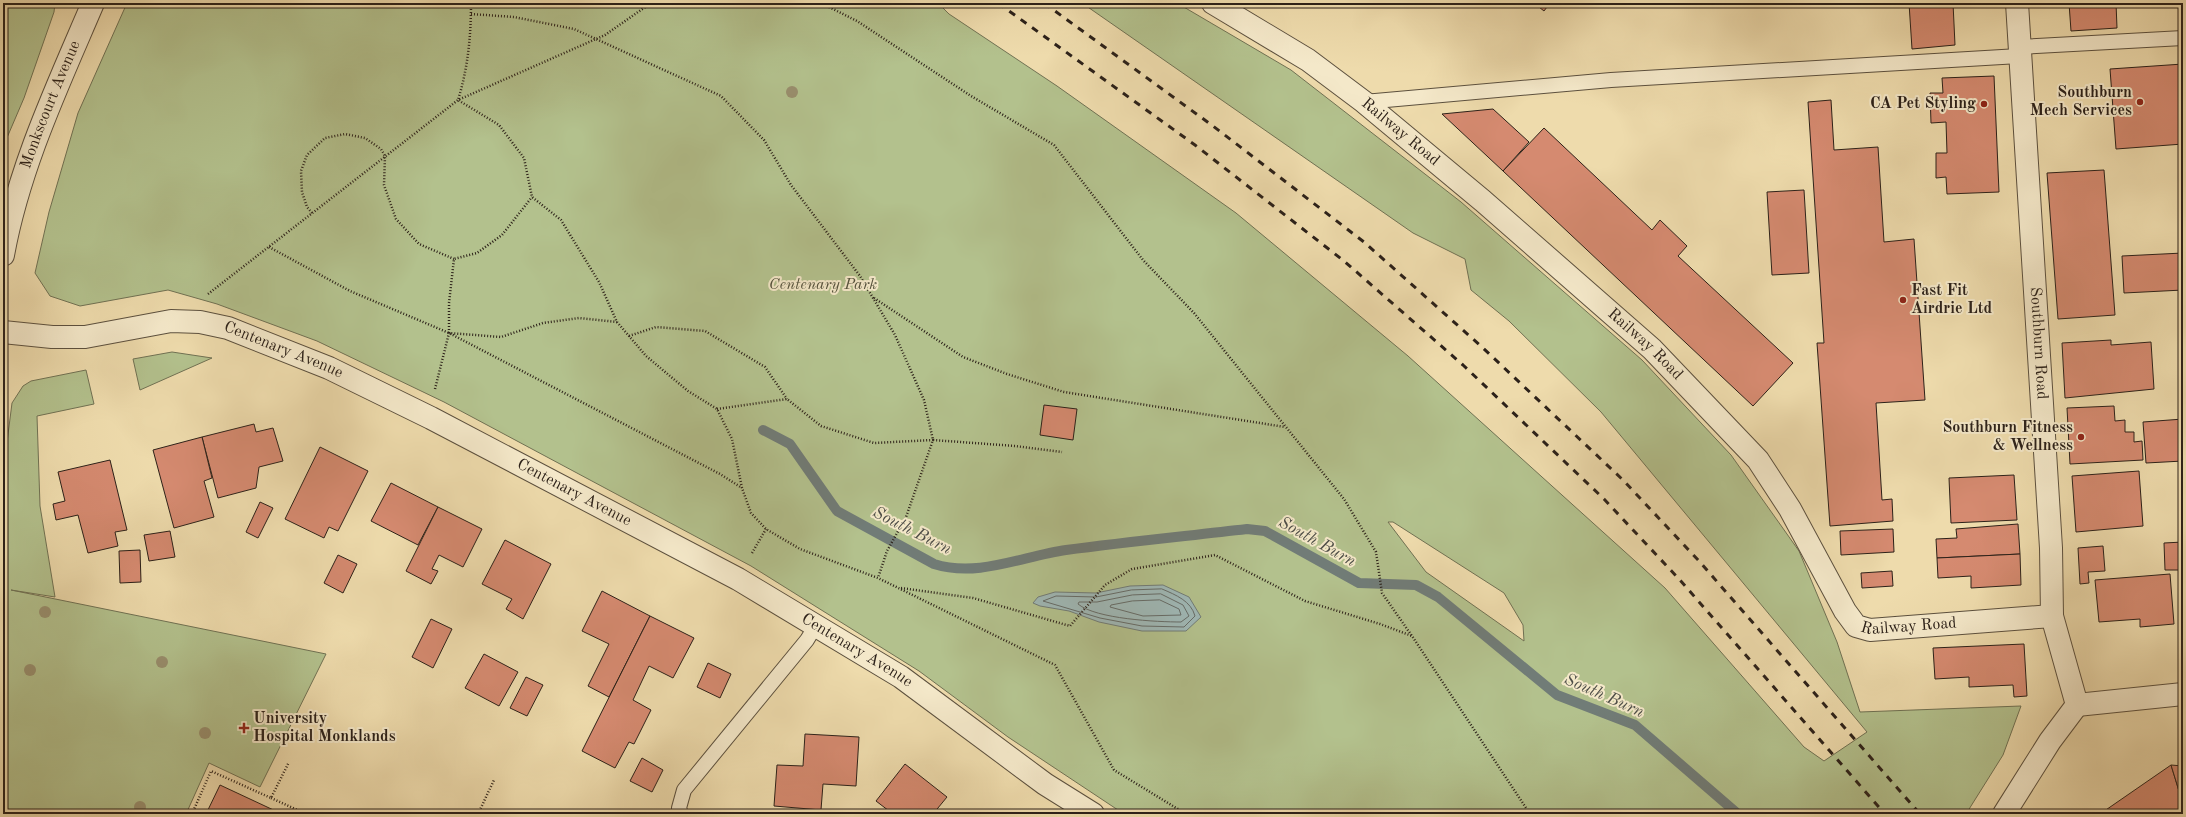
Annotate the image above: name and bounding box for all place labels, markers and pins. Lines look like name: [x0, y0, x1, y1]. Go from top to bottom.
place label: Southburn Mech Services: [2030, 85, 2132, 119]
place label: CA Pet Styling: [1870, 96, 1976, 112]
marker: Southburn Mech Services: [2135, 97, 2145, 107]
marker: CA Pet Styling: [1979, 99, 1989, 109]
place label: Fast Fit Airdrie Ltd: [1911, 283, 1993, 317]
marker: Fast Fit Airdrie Ltd: [1898, 295, 1908, 305]
place label: Southburn Fitness & Wellness: [1942, 420, 2073, 454]
marker: Southburn Fitness & Wellness: [2076, 432, 2086, 442]
place label: University Hospital Monklands: [253, 711, 396, 745]
marker: University Hospital Monklands: [238, 722, 250, 734]

